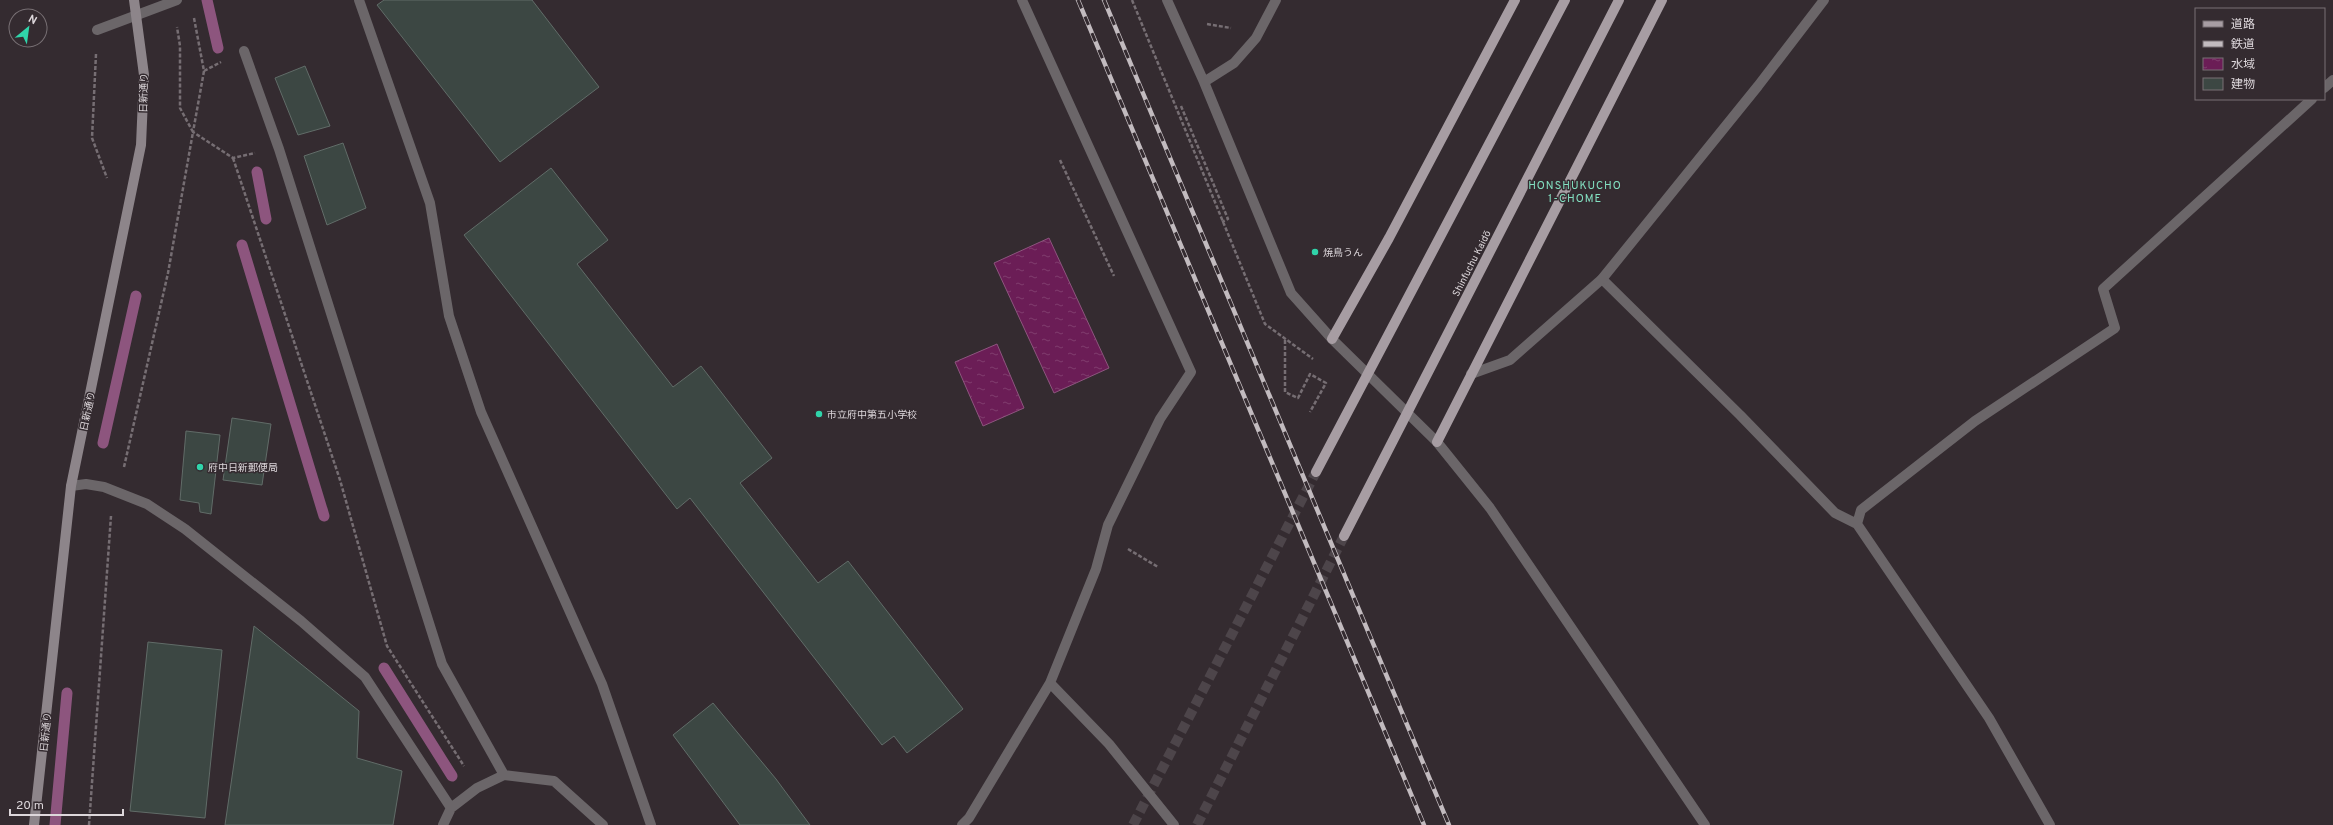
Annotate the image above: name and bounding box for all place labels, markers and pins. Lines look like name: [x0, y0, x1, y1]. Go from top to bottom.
marker: 焼鳥うん: [1310, 247, 1320, 257]
place label: 焼鳥うん: [1323, 247, 1363, 260]
marker: 市立府中第五小学校: [814, 409, 824, 419]
place label: 市立府中第五小学校: [827, 409, 917, 422]
marker: 府中日新郵便局: [195, 462, 205, 472]
place label: 府中日新郵便局: [208, 462, 278, 475]

